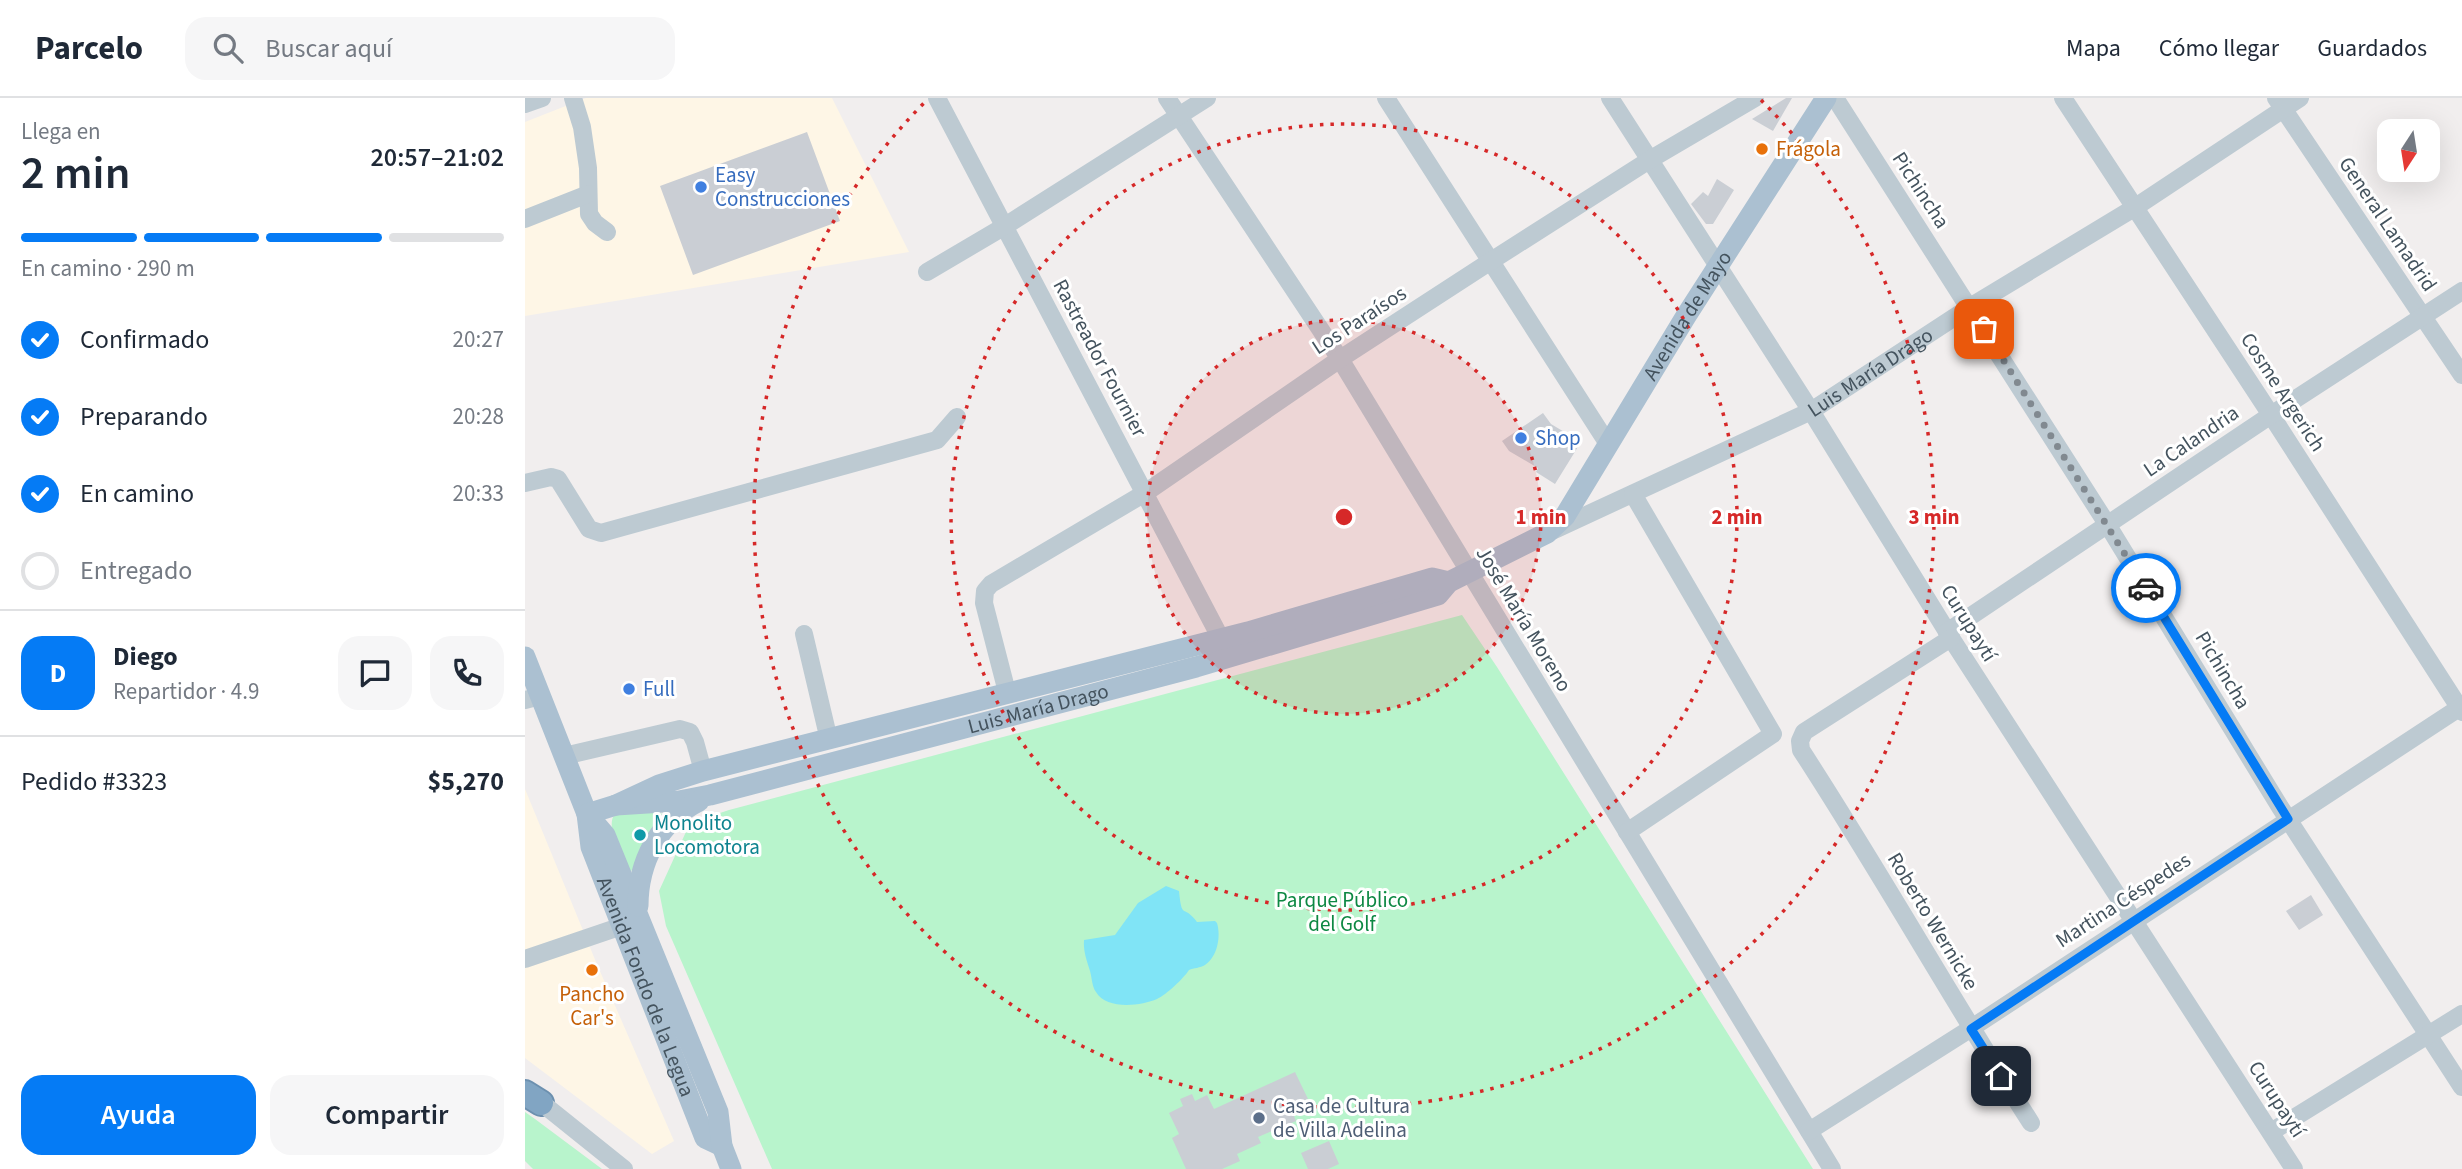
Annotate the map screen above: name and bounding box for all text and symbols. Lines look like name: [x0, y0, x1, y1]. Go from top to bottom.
search box: [185, 17, 675, 80]
text: Parcelo: [35, 25, 143, 72]
icon: search: [209, 29, 247, 67]
text: Buscar aquí: [265, 30, 392, 67]
text: Mapa: [2066, 31, 2121, 66]
text: Cómo llegar: [2159, 31, 2279, 66]
text: Guardados: [2317, 31, 2427, 66]
text: Llega en: [21, 115, 101, 148]
north arrow: [2377, 119, 2439, 182]
map controls: [2377, 119, 2440, 182]
place label: Frágola: [1776, 134, 1841, 164]
text: 20:57–21:02: [371, 139, 504, 176]
text: 2 min: [21, 141, 130, 206]
marker: Frágola: [1754, 141, 1770, 157]
street label: Pichincha: [1885, 146, 1957, 234]
street label: General Lamadrid: [2332, 151, 2444, 297]
place label: Easy Construcciones: [715, 160, 850, 214]
marker: Easy Construcciones: [693, 179, 709, 195]
street label: Avenida de Mayo: [1635, 245, 1739, 386]
text: En camino · 290 m: [21, 252, 195, 285]
street label: Rastreador Fournier: [1046, 274, 1155, 443]
street label: Los Paraísos: [1306, 278, 1412, 362]
pin: [1954, 299, 2014, 359]
icon: bag: [1965, 310, 2003, 348]
street label: Luis María Drago: [1801, 320, 1939, 424]
icon: check: [21, 321, 59, 359]
text: Confirmado: [80, 321, 209, 358]
text: 20:27: [453, 323, 504, 356]
street label: Cosme Argerich: [2233, 326, 2333, 458]
icon: check: [21, 398, 59, 436]
text: Preparando: [80, 398, 208, 435]
street label: La Calandria: [2137, 398, 2245, 484]
text: 20:28: [453, 400, 504, 433]
place label: Shop: [1535, 423, 1581, 453]
marker: Shop: [1513, 430, 1529, 446]
icon: check: [21, 475, 59, 513]
text: En camino: [80, 475, 194, 512]
text: 20:33: [453, 477, 504, 510]
text: 1 min: [1515, 502, 1567, 532]
text: 2 min: [1711, 502, 1763, 532]
text: 3 min: [1908, 502, 1960, 532]
centre of rings: [1332, 505, 1356, 529]
street label: José María Moreno: [1469, 541, 1579, 697]
text: Entregado: [80, 552, 192, 589]
courier: [2111, 553, 2181, 623]
icon: car: [2127, 569, 2165, 607]
street label: Curupaytí: [1934, 579, 2005, 668]
street label: Pichincha: [2188, 625, 2258, 715]
button: chat: [338, 636, 412, 710]
button: phone: [430, 636, 504, 710]
text: Diego: [113, 638, 178, 675]
text: D: [50, 655, 66, 692]
place label: Full: [643, 674, 675, 704]
text: Repartidor · 4.9: [113, 675, 259, 708]
street label: Luis María Drago: [964, 676, 1112, 742]
marker: Full: [621, 681, 637, 697]
text: Pedido #3323: [21, 763, 167, 800]
text: $5,270: [428, 763, 504, 800]
place label: Monolito Locomotora: [654, 808, 760, 862]
marker: Monolito Locomotora: [632, 827, 648, 843]
street label: Martina Céspedes: [2049, 845, 2197, 955]
street label: Roberto Wernicke: [1880, 847, 1986, 995]
street label: Avenida Fondo de la Legua: [589, 872, 702, 1101]
park label: Parque Público del Golf: [1276, 885, 1408, 939]
marker: Pancho Car's: [584, 962, 600, 978]
place label: Pancho Car's: [559, 979, 625, 1033]
pin: [1971, 1046, 2031, 1106]
street label: Curupaytí: [2241, 1055, 2313, 1144]
icon: home: [1982, 1057, 2020, 1095]
button: Ayuda: [21, 1075, 256, 1155]
button: Compartir: [270, 1075, 504, 1155]
place label: Casa de Cultura de Villa Adelina: [1273, 1091, 1410, 1145]
marker: Casa de Cultura de Villa Adelina: [1251, 1110, 1267, 1126]

